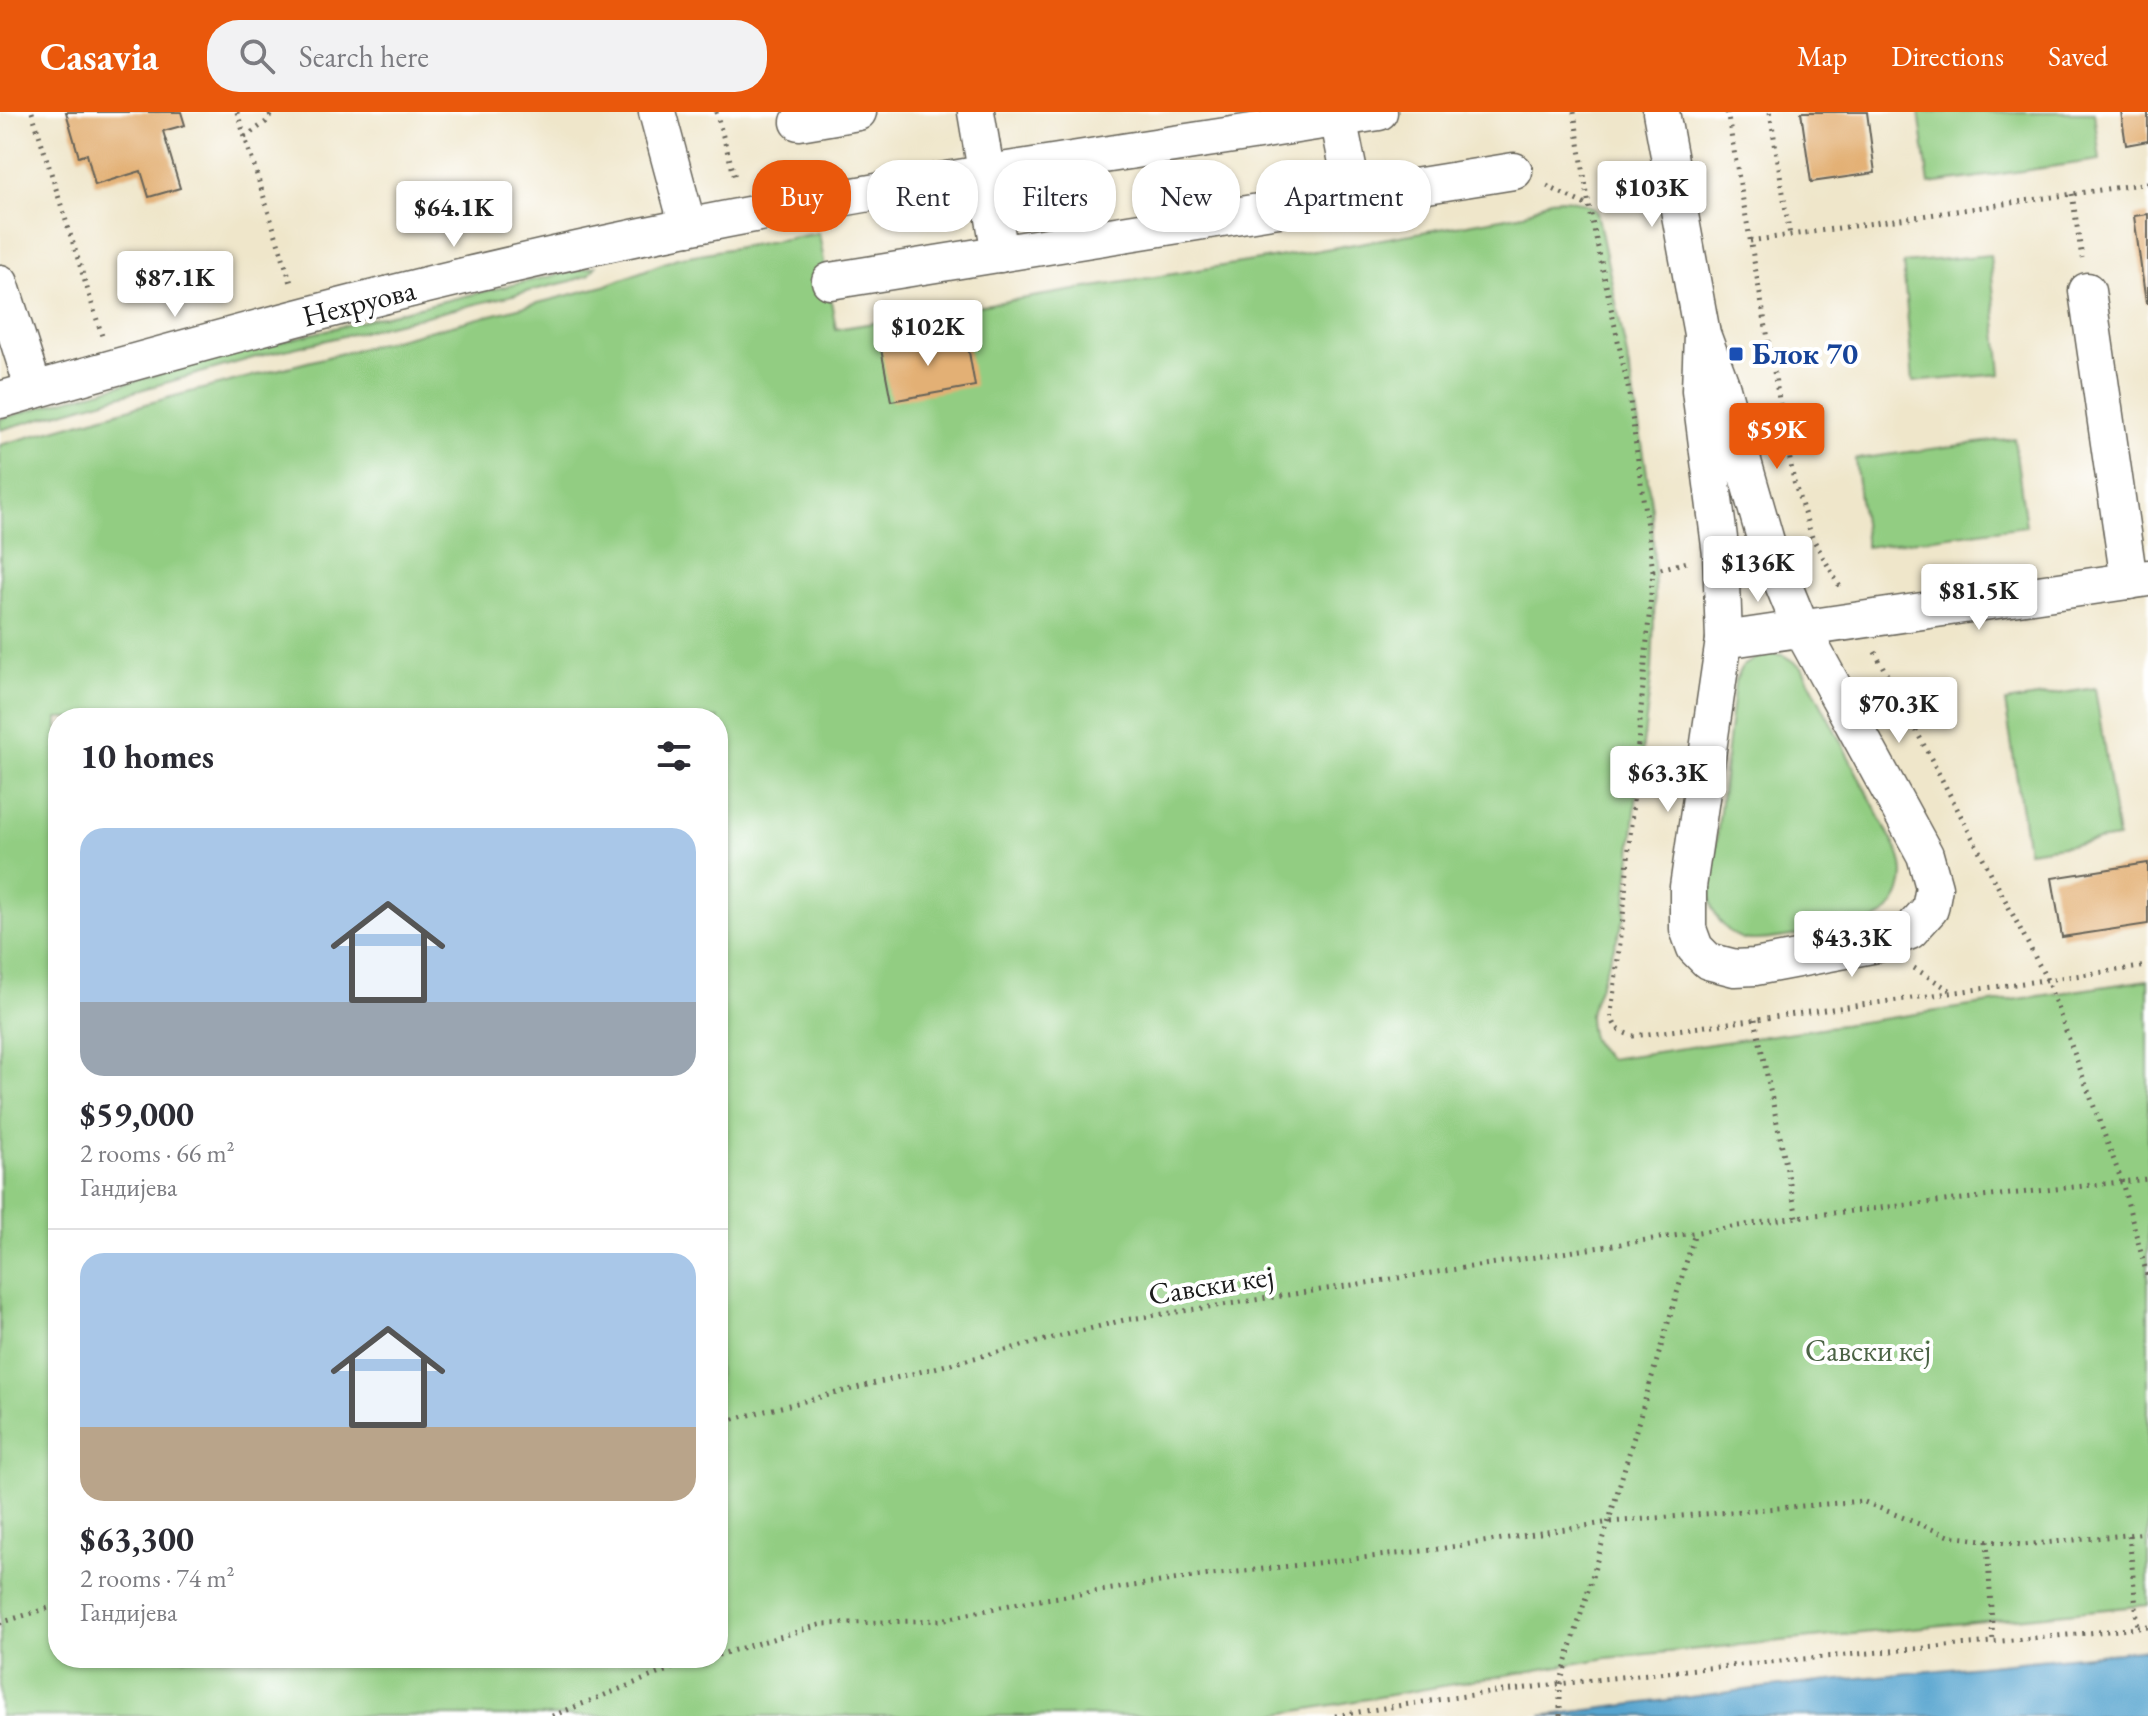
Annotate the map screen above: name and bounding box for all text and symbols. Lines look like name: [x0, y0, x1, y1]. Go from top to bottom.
search box: [207, 20, 767, 92]
text: Casavia: [40, 32, 159, 81]
icon: search: [235, 34, 279, 78]
text: Search here: [299, 37, 429, 76]
text: Map: [1797, 38, 1847, 74]
text: Directions: [1891, 38, 2004, 74]
text: Saved: [2048, 38, 2108, 74]
chip: Buy: [752, 160, 851, 232]
chip: Rent: [867, 160, 978, 232]
chip: Filters: [994, 160, 1116, 232]
chip: New: [1132, 160, 1240, 232]
chip: Apartment: [1256, 160, 1431, 232]
pin: $103K: [1596, 161, 1708, 229]
text: $103K: [1615, 170, 1689, 204]
pin: $64.1K: [389, 181, 519, 249]
text: $64.1K: [414, 190, 494, 224]
pin: $87.1K: [110, 251, 240, 319]
text: $87.1K: [135, 260, 215, 294]
street label: Нехруова: [298, 270, 420, 335]
pin: $102K: [872, 300, 984, 368]
text: $102K: [891, 309, 965, 343]
place label: Блок 70: [1752, 334, 1858, 373]
marker: Блок 70: [1727, 345, 1745, 363]
pin: $59K: [1730, 403, 1824, 471]
text: $59K: [1747, 412, 1807, 446]
pin: $136K: [1702, 536, 1814, 604]
text: $136K: [1721, 545, 1795, 579]
pin: $81.5K: [1914, 564, 2044, 632]
text: $81.5K: [1939, 573, 2019, 607]
pin: $70.3K: [1834, 677, 1964, 745]
text: $70.3K: [1859, 686, 1939, 720]
text: 10 homes: [80, 734, 214, 778]
icon: filters: [652, 734, 696, 778]
pin: $63.3K: [1603, 746, 1733, 814]
text: $63.3K: [1628, 755, 1708, 789]
icon: home: [316, 880, 460, 1024]
pin: $43.3K: [1787, 911, 1917, 979]
text: $43.3K: [1812, 920, 1892, 954]
text: $59,000: [80, 1092, 194, 1136]
text: 2 rooms · 66 m²: [80, 1136, 235, 1170]
text: Гандијева: [80, 1170, 177, 1204]
street label: Савски кеј: [1146, 1255, 1276, 1314]
icon: home: [316, 1305, 460, 1449]
park label: Савски кеј: [1805, 1331, 1931, 1370]
text: $63,300: [80, 1517, 194, 1561]
text: 2 rooms · 74 m²: [80, 1561, 235, 1595]
text: Гандијева: [80, 1595, 177, 1629]

